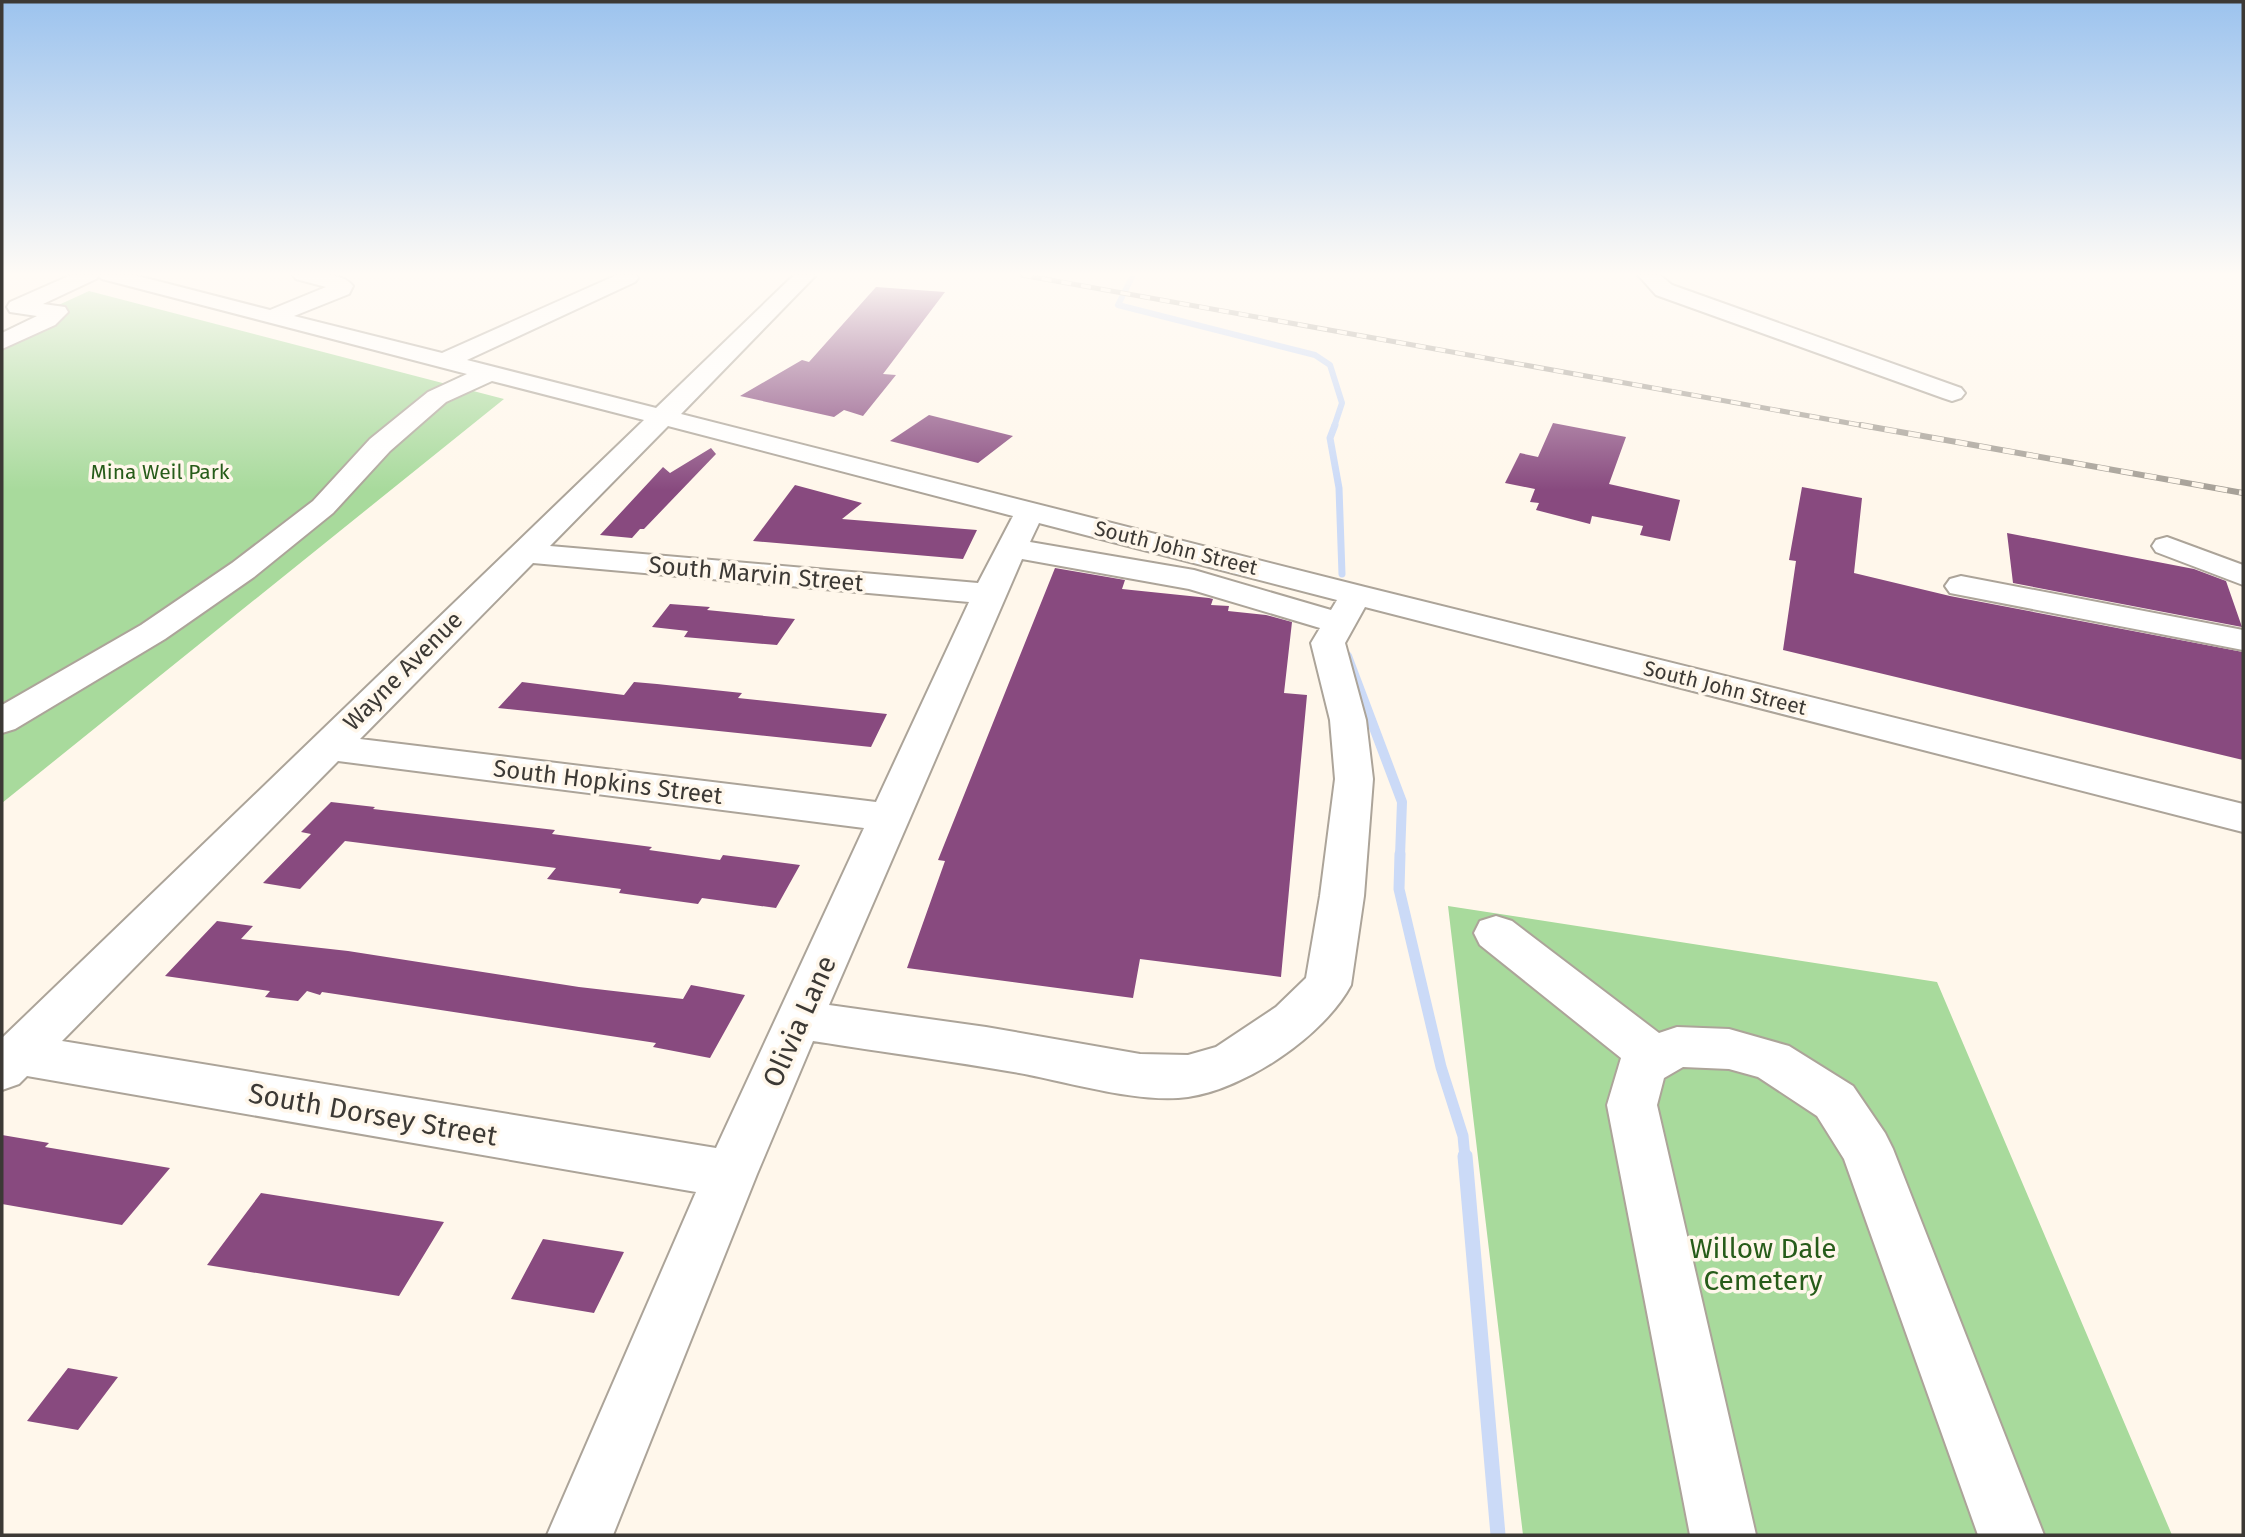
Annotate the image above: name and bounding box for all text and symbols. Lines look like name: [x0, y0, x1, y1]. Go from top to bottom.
park label: Mina Weil Park: [90, 459, 230, 485]
street label: South John Street: [1092, 515, 1261, 581]
street label: South Marvin Street: [648, 551, 865, 597]
street label: Wayne Avenue: [338, 606, 468, 736]
street label: South John Street: [1641, 655, 1810, 721]
street label: South Hopkins Street: [492, 754, 724, 810]
street label: Olivia Lane: [756, 950, 843, 1092]
street label: South Dorsey Street: [246, 1076, 501, 1153]
park label: Willow Dale Cemetery: [1689, 1232, 1837, 1297]

